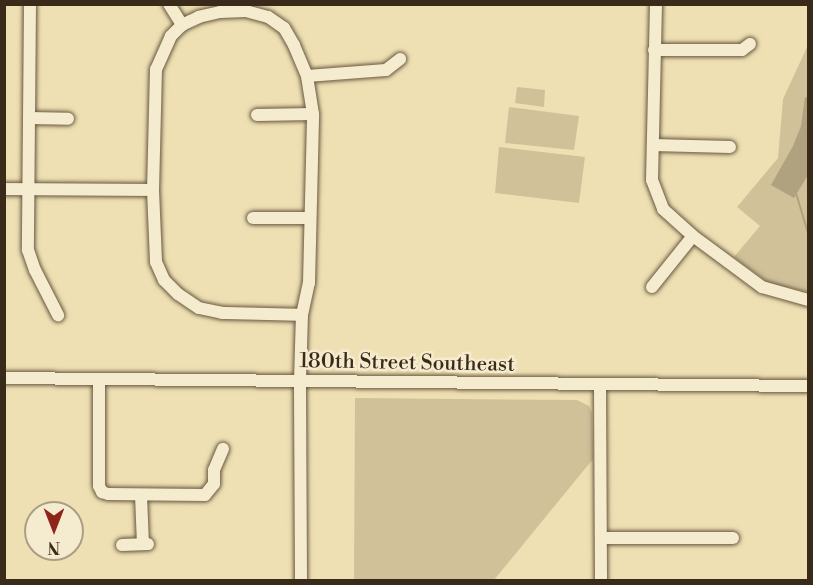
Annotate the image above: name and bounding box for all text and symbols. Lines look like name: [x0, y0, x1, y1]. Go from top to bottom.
street label: 180th Street Southeast: [299, 349, 515, 377]
north arrow: [24, 501, 84, 561]
text: N: [48, 537, 60, 557]

